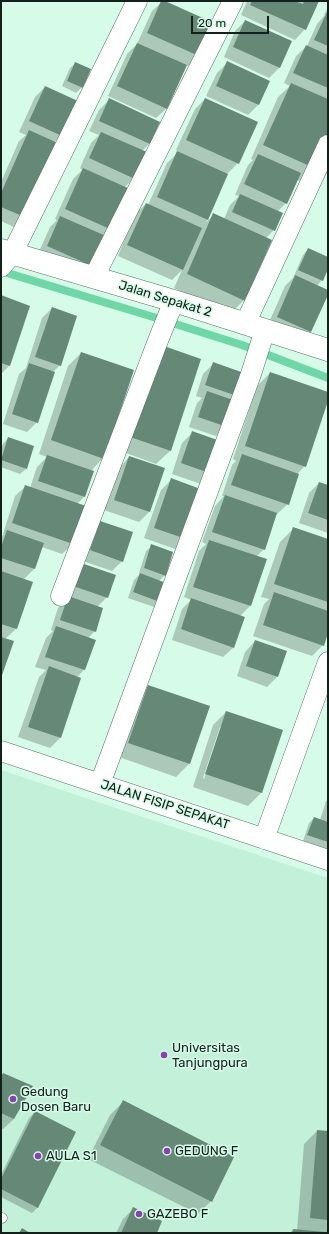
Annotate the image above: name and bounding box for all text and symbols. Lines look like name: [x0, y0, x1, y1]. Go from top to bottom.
scale bar: [193, 8, 271, 34]
text: 20 m: [198, 16, 226, 30]
street label: Jalan Sepakat 2: [117, 277, 213, 321]
street label: JALAN FISIP SEPAKAT: [98, 777, 232, 833]
place label: Universitas Tanjungpura: [172, 1040, 248, 1071]
marker: Universitas Tanjungpura: [159, 1050, 169, 1060]
place label: Gedung Dosen Baru: [21, 1084, 91, 1115]
marker: Gedung Dosen Baru: [8, 1094, 18, 1104]
place label: GEDUNG F: [175, 1143, 238, 1159]
marker: GEDUNG F: [162, 1146, 172, 1156]
place label: AULA S1: [46, 1148, 97, 1164]
marker: AULA S1: [33, 1151, 43, 1161]
place label: GAZEBO F: [147, 1206, 208, 1222]
marker: GAZEBO F: [134, 1209, 144, 1219]

